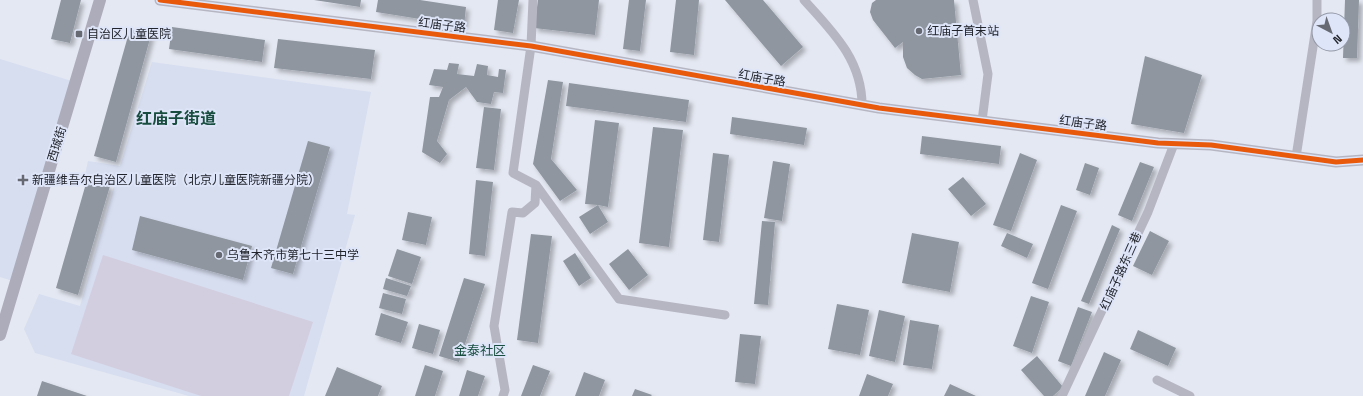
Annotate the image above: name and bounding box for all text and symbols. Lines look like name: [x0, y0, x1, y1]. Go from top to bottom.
north arrow: [1311, 12, 1351, 52]
street label: 红庙子路: [417, 14, 467, 36]
place label: 红庙子首末站: [927, 23, 999, 39]
place label: 自治区儿童医院: [87, 26, 171, 42]
marker: 红庙子首末站: [914, 26, 924, 36]
marker: 自治区儿童医院: [74, 29, 84, 39]
text: N: [1330, 32, 1345, 47]
street label: 红庙子路: [737, 66, 787, 90]
district label: 红庙子街道: [136, 108, 216, 129]
street label: 红庙子路: [1058, 112, 1108, 134]
street label: 西珹街: [44, 124, 70, 164]
place label: 新疆维吾尔自治区儿童医院（北京儿童医院新疆分院）: [32, 172, 320, 188]
marker: 新疆维吾尔自治区儿童医院（北京儿童医院新疆分院）: [17, 174, 29, 186]
street label: 红庙子路东三巷: [1097, 229, 1145, 313]
place label: 乌鲁木齐市第七十三中学: [227, 247, 359, 263]
marker: 乌鲁木齐市第七十三中学: [214, 250, 224, 260]
district label: 金泰社区: [454, 342, 506, 359]

